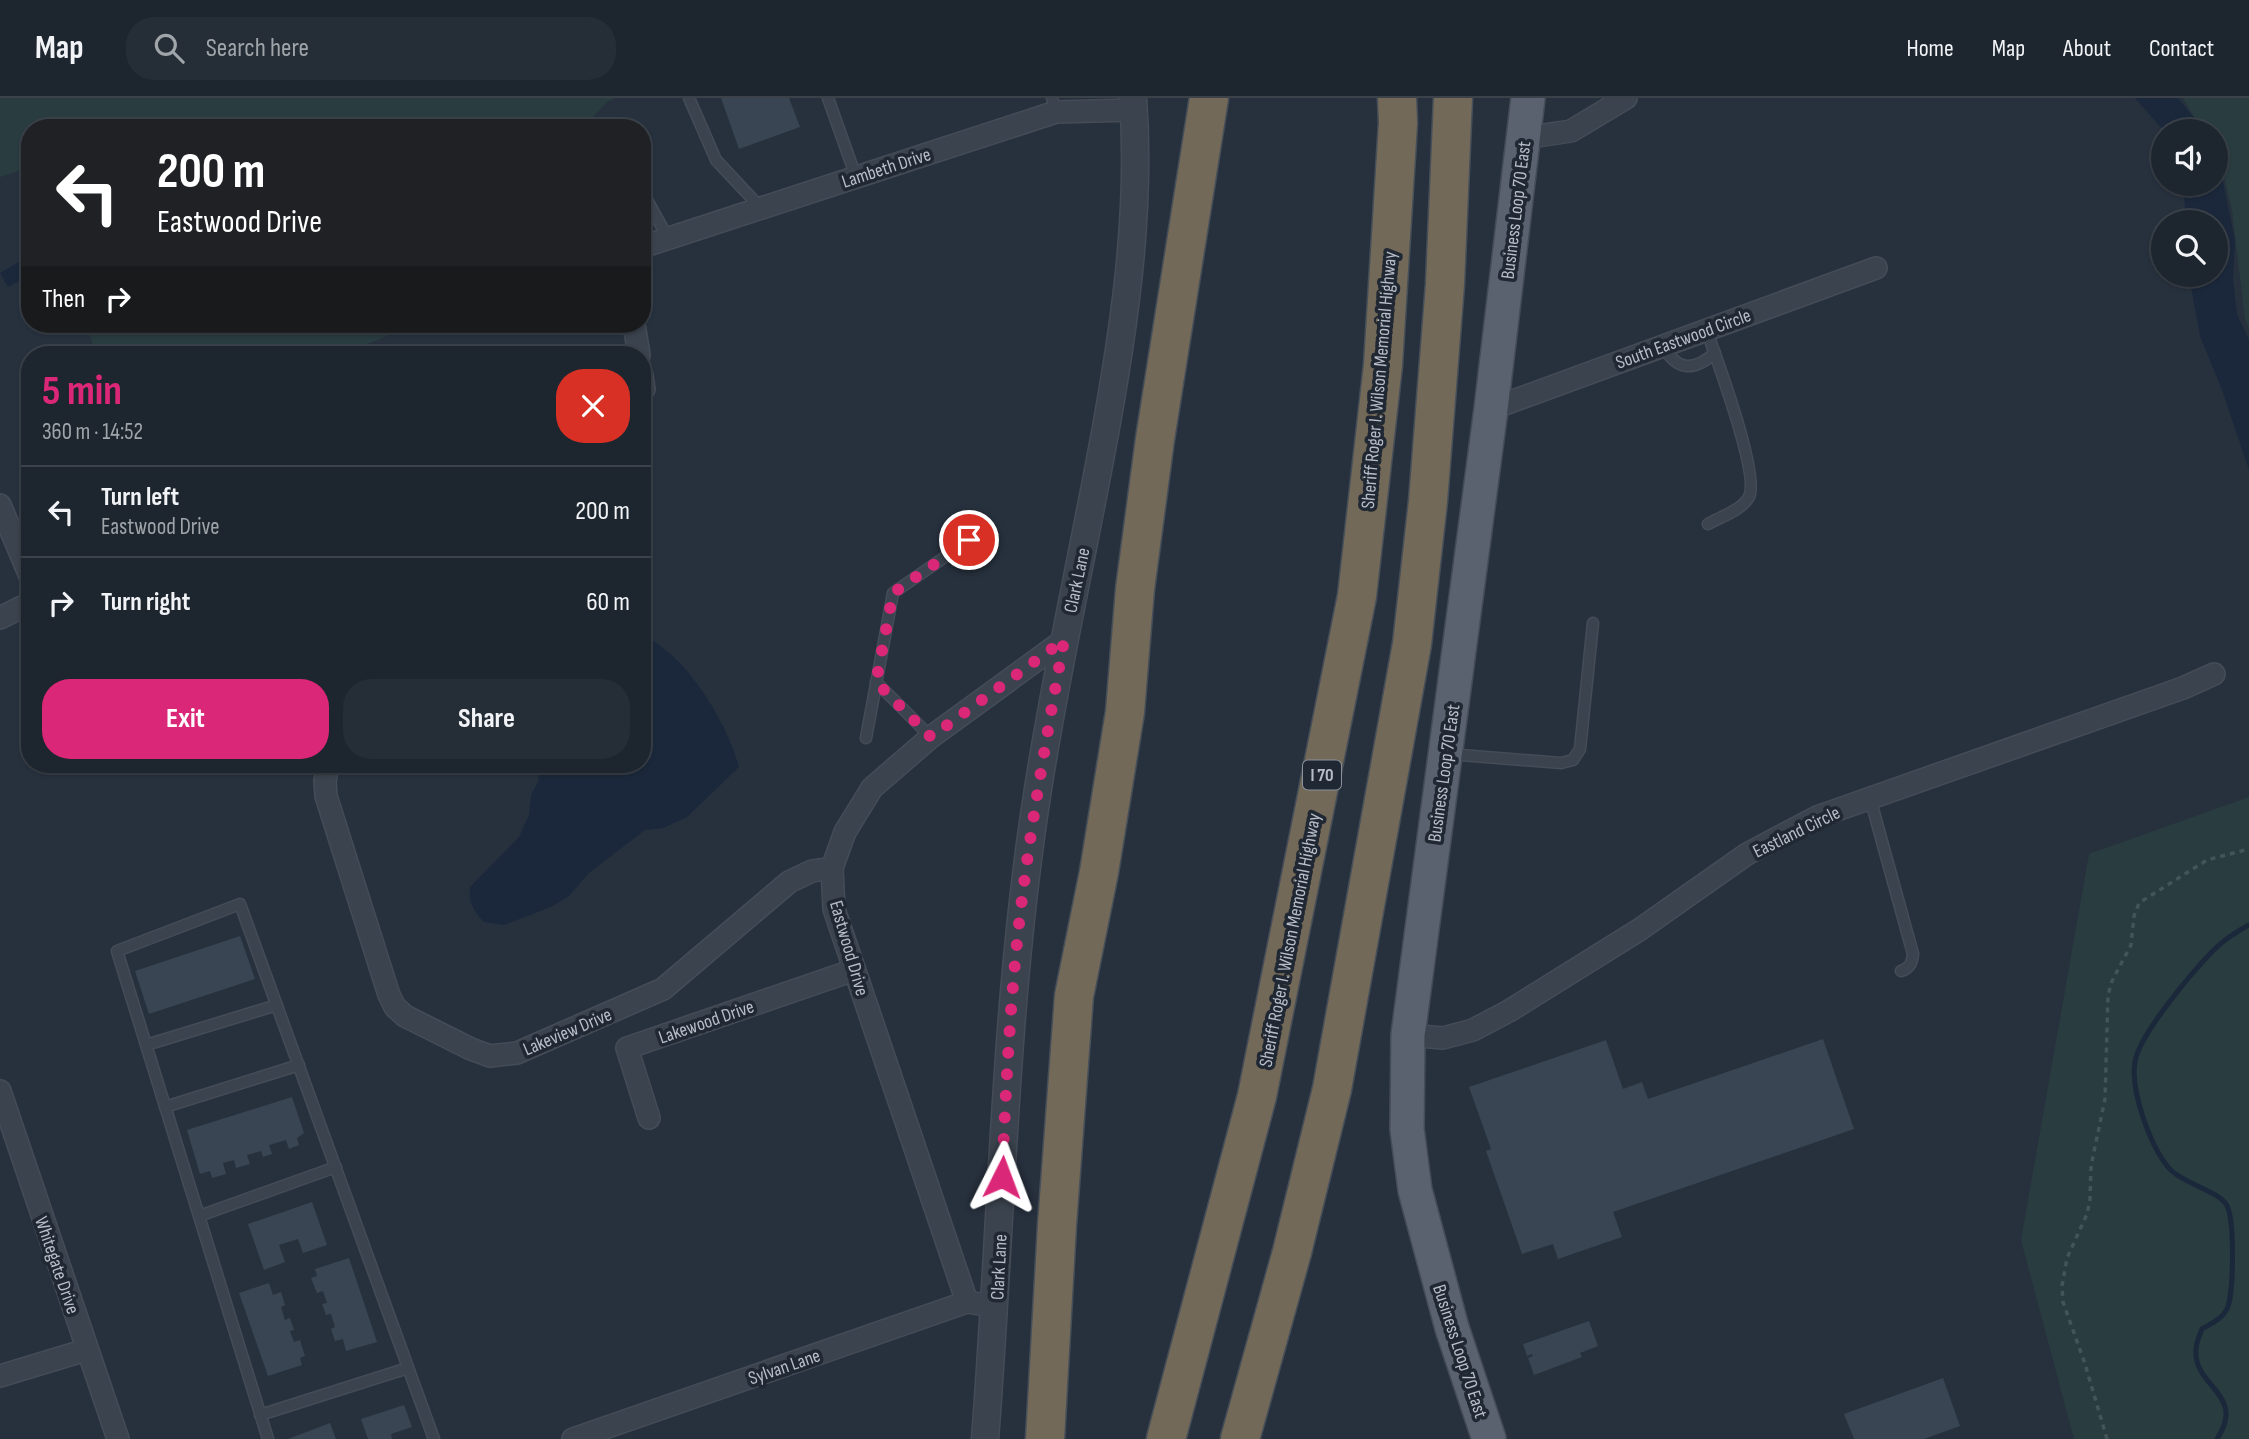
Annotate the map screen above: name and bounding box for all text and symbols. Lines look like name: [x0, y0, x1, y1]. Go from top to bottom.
search box: [126, 17, 616, 80]
text: Map: [35, 28, 84, 68]
icon: search: [150, 29, 188, 67]
text: Search here: [206, 33, 309, 64]
text: Home: [1906, 34, 1954, 63]
text: Map: [1992, 34, 2025, 63]
text: About: [2063, 34, 2111, 63]
text: Contact: [2149, 34, 2214, 63]
map controls: [2151, 119, 2228, 287]
button: sound: [2151, 119, 2228, 196]
street label: Business Loop 70 East: [1497, 140, 1536, 281]
text: 200 m: [157, 143, 265, 202]
street label: Lambeth Drive: [839, 143, 934, 194]
icon: left: [42, 147, 133, 238]
text: Eastwood Drive: [157, 203, 322, 242]
button: search: [2151, 210, 2228, 287]
street label: Sheriff Roger I. Wilson Memorial Highway: [1357, 250, 1402, 510]
icon: right: [99, 280, 137, 318]
text: Then: [42, 284, 85, 315]
street label: South Eastwood Circle: [1613, 304, 1754, 375]
text: 5 min: [42, 366, 122, 417]
button: close: [556, 369, 630, 443]
text: 360 m · 14:52: [42, 418, 143, 446]
text: Turn left: [101, 482, 179, 513]
icon: left: [42, 493, 80, 531]
text: 200 m: [575, 496, 630, 527]
pin: [939, 510, 999, 570]
text: Eastwood Drive: [101, 513, 220, 541]
icon: arrive: [950, 521, 988, 559]
street label: Clark Lane: [1059, 546, 1096, 615]
icon: right: [42, 584, 80, 622]
text: Turn right: [101, 587, 190, 618]
text: 60 m: [586, 587, 630, 618]
button: Exit: [42, 679, 329, 759]
button: Share: [343, 679, 630, 759]
street label: Business Loop 70 East: [1423, 703, 1466, 844]
road number: I 70: [1303, 760, 1341, 790]
street label: Eastland Circle: [1749, 801, 1844, 863]
street label: Sheriff Roger I. Wilson Memorial Highway: [1255, 811, 1327, 1069]
street label: Eastwood Drive: [824, 898, 873, 999]
street label: Lakewood Drive: [656, 995, 757, 1049]
street label: Lakeview Drive: [520, 1003, 615, 1061]
position arrow: [965, 1140, 1039, 1214]
street label: Whitegate Drive: [29, 1214, 84, 1317]
street label: Clark Lane: [986, 1234, 1013, 1301]
street label: Business Loop 70 East: [1427, 1282, 1492, 1421]
street label: Sylvan Lane: [745, 1344, 824, 1390]

